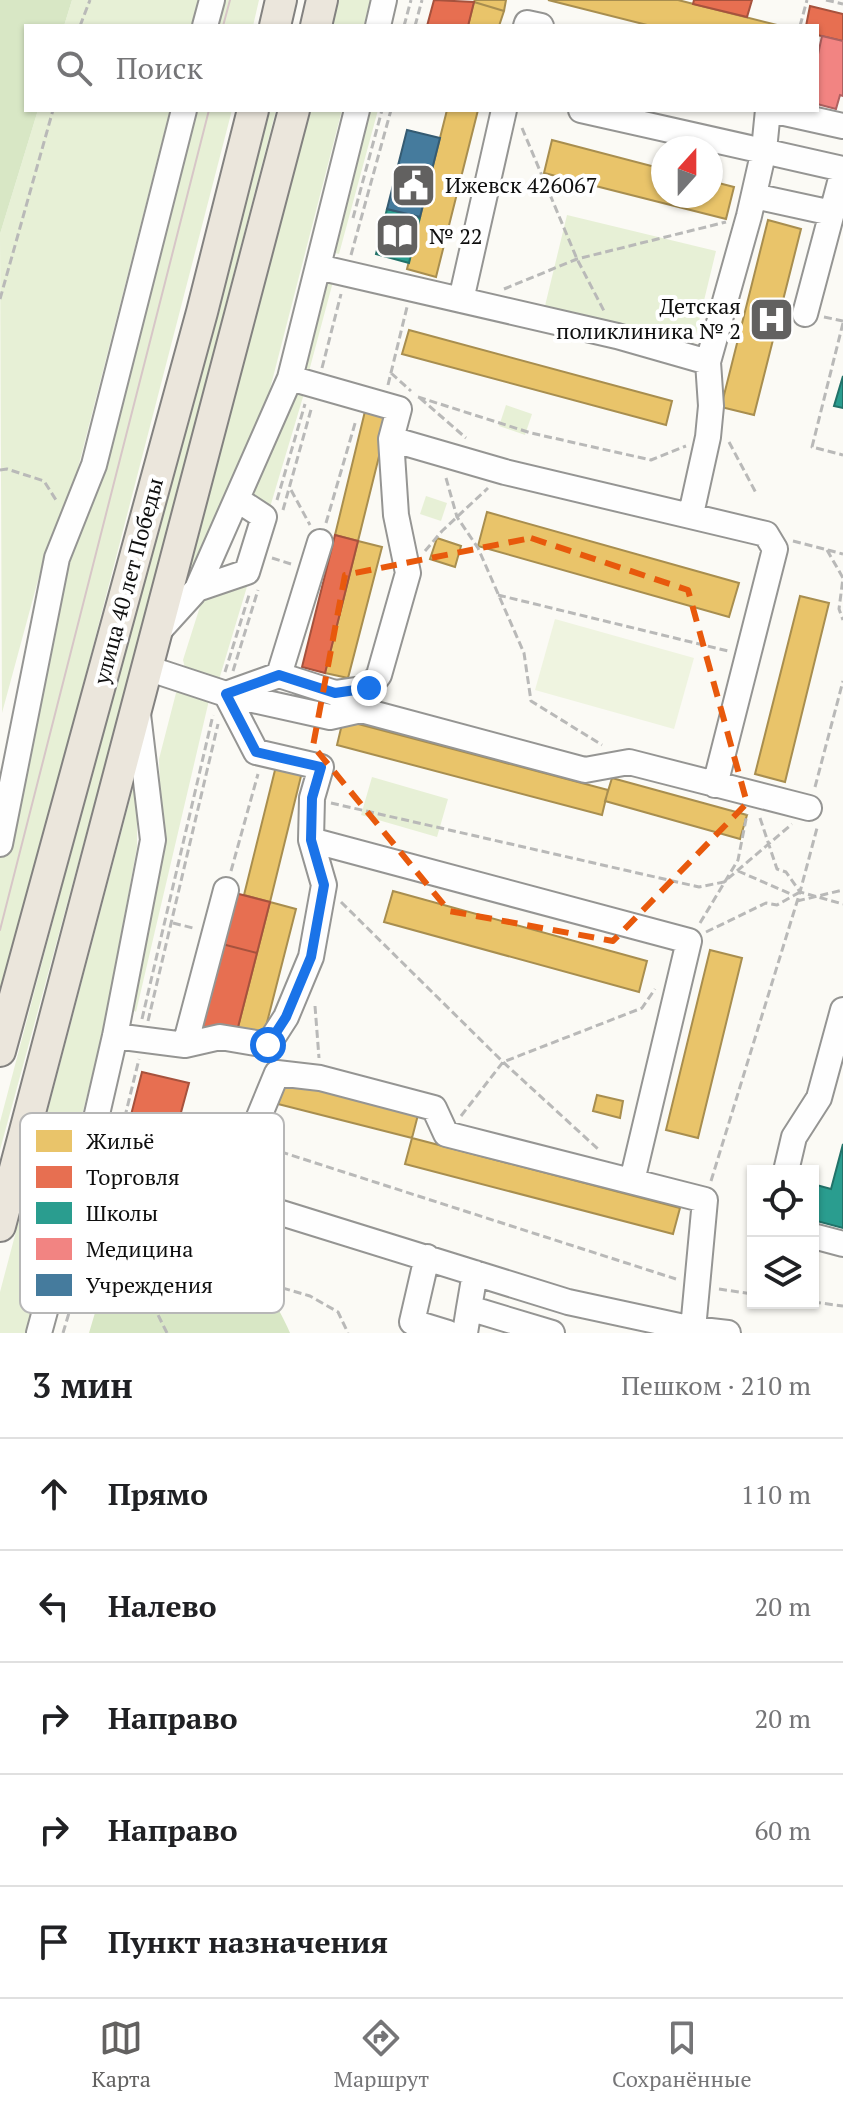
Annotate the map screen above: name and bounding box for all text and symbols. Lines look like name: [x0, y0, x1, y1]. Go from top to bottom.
search box: [24, 24, 819, 112]
icon: search: [52, 46, 96, 90]
text: Поиск: [116, 48, 203, 88]
north arrow: [651, 136, 723, 208]
public building icon: Ижевск 426067: [390, 161, 438, 209]
place label: Ижевск 426067: [445, 170, 597, 199]
library icon: № 22: [374, 212, 422, 260]
place label: № 22: [429, 221, 483, 250]
place label: Детская поликлиника № 2: [556, 291, 741, 345]
hospital icon: Детская поликлиника № 2: [748, 295, 796, 343]
street label: улица 40 лет Победы: [86, 474, 169, 688]
route end: [351, 670, 387, 706]
route start: [250, 1027, 286, 1063]
legend: [20, 1113, 284, 1313]
text: Жильё: [86, 1126, 154, 1155]
text: Торговля: [86, 1162, 180, 1191]
map controls: [747, 1165, 819, 1309]
button: locate: [747, 1165, 819, 1237]
text: Школы: [86, 1198, 158, 1227]
text: Медицина: [86, 1234, 193, 1263]
button: layers: [747, 1237, 819, 1309]
text: Учреждения: [86, 1270, 213, 1299]
text: 3 мин: [32, 1363, 133, 1408]
text: Пешком · 210 m: [621, 1368, 811, 1402]
icon: ahead: [32, 1472, 76, 1516]
text: Прямо: [108, 1474, 208, 1514]
text: 110 m: [741, 1477, 811, 1511]
icon: left: [32, 1584, 76, 1628]
text: Налево: [108, 1586, 217, 1626]
text: 20 m: [755, 1589, 811, 1623]
icon: right: [32, 1696, 76, 1740]
text: Направо: [108, 1698, 238, 1738]
text: 20 m: [755, 1701, 811, 1735]
icon: right: [32, 1808, 76, 1852]
text: Направо: [108, 1810, 238, 1850]
text: 60 m: [755, 1813, 811, 1847]
icon: arrive: [32, 1920, 76, 1964]
text: Пункт назначения: [108, 1922, 388, 1962]
tab: Карта: [91, 2016, 151, 2093]
tab: Маршрут: [334, 2016, 429, 2093]
tab: Сохранённые: [612, 2016, 751, 2093]

